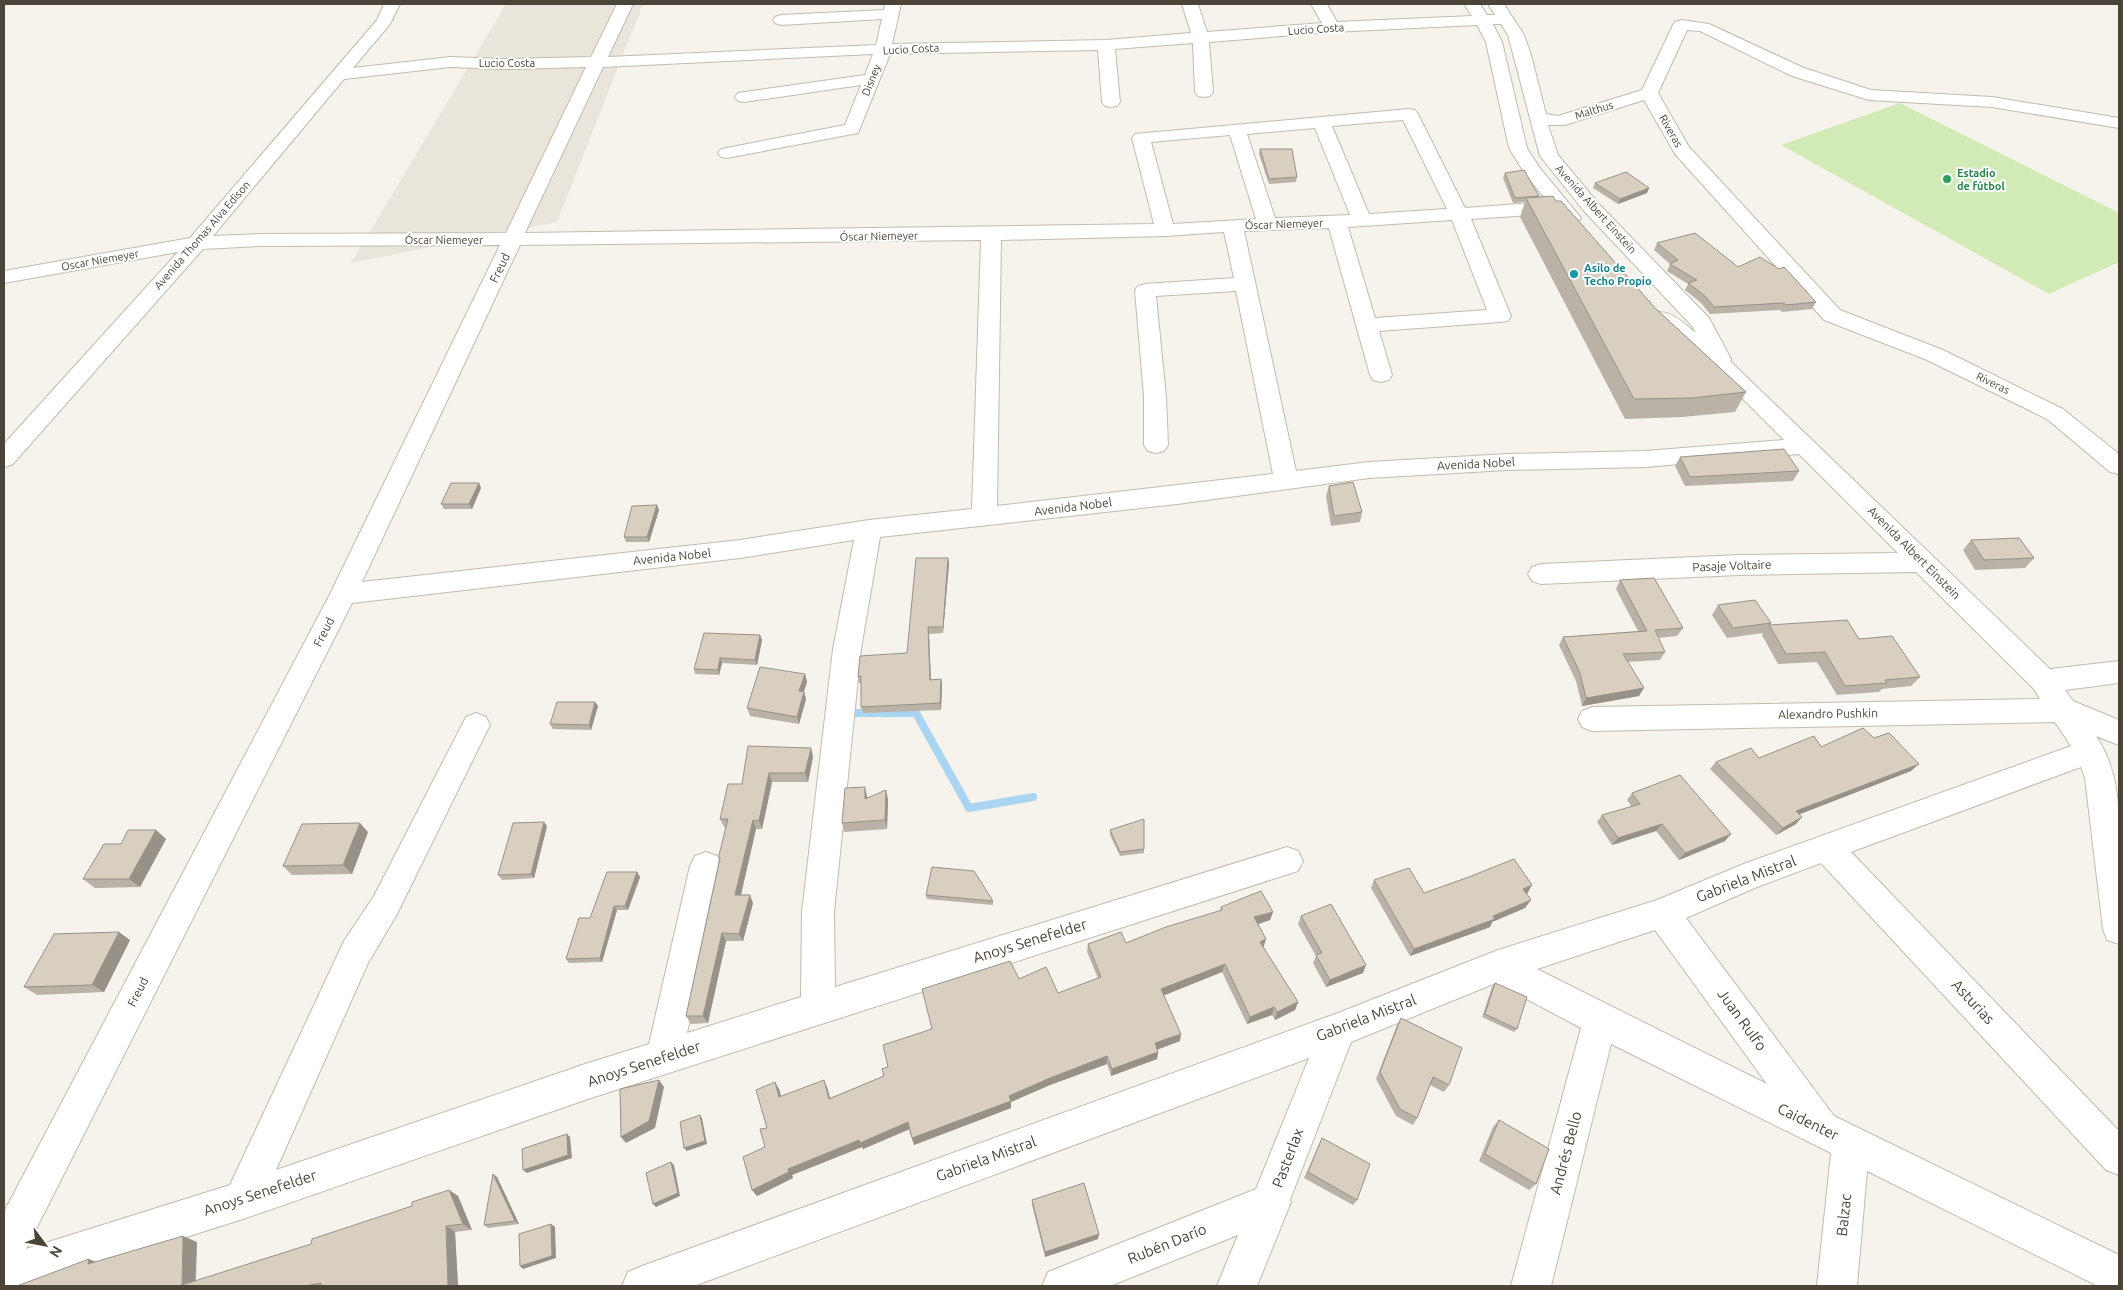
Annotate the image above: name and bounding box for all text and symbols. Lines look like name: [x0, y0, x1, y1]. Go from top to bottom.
street label: Lucio Costa: [1287, 21, 1345, 37]
street label: Lucio Costa: [882, 42, 940, 56]
street label: Lucio Costa: [479, 57, 535, 69]
street label: Disney: [859, 62, 883, 97]
street label: Malthus: [1573, 98, 1615, 122]
street label: Riveras: [1657, 113, 1685, 150]
street label: Avenida Albert Einstein: [1553, 162, 1639, 256]
place label: Estadio de fútbol: [1957, 167, 2005, 192]
marker: Estadio de fútbol: [1941, 173, 1953, 185]
street label: Avenida Thomas Alva Edison: [152, 178, 252, 292]
street label: Óscar Niemeyer: [1245, 216, 1324, 231]
street label: Óscar Niemeyer: [840, 228, 919, 243]
street label: Óscar Niemeyer: [405, 233, 484, 246]
street label: Oscar Niemeyer: [60, 247, 140, 273]
street label: Freud: [487, 251, 512, 285]
place label: Asilo de Techo Propio: [1584, 262, 1652, 287]
marker: Asilo de Techo Propio: [1568, 268, 1580, 280]
street label: Riveras: [1974, 370, 2012, 396]
street label: Avenida Nobel: [1437, 455, 1515, 472]
street label: Avenida Nobel: [1033, 495, 1113, 518]
street label: Avenida Albert Einstein: [1865, 504, 1963, 602]
street label: Avenida Nobel: [632, 546, 712, 567]
street label: Pasaje Voltaire: [1692, 558, 1772, 573]
street label: Freud: [311, 615, 336, 649]
street label: Alexandro Pushkin: [1778, 706, 1878, 721]
street label: Gabriela Mistral: [1694, 852, 1798, 905]
street label: Anoys Senefelder: [971, 915, 1089, 966]
street label: Freud: [125, 975, 150, 1009]
street label: Asturias: [1949, 976, 1998, 1027]
street label: Juan Rulfo: [1714, 986, 1770, 1054]
street label: Gabriela Mistral: [1314, 991, 1418, 1044]
street label: Anoys Senefelder: [585, 1037, 703, 1090]
street label: Caidenter: [1775, 1099, 1842, 1144]
street label: Andrés Bello: [1546, 1109, 1585, 1196]
street label: Pasterlax: [1268, 1125, 1307, 1190]
street label: Gabriela Mistral: [933, 1132, 1038, 1185]
street label: Anoys Senefelder: [201, 1166, 319, 1219]
street label: Balzac: [1833, 1193, 1854, 1237]
north arrow: [20, 1220, 70, 1270]
street label: Rubén Darío: [1125, 1220, 1209, 1267]
text: N: [46, 1243, 66, 1261]

